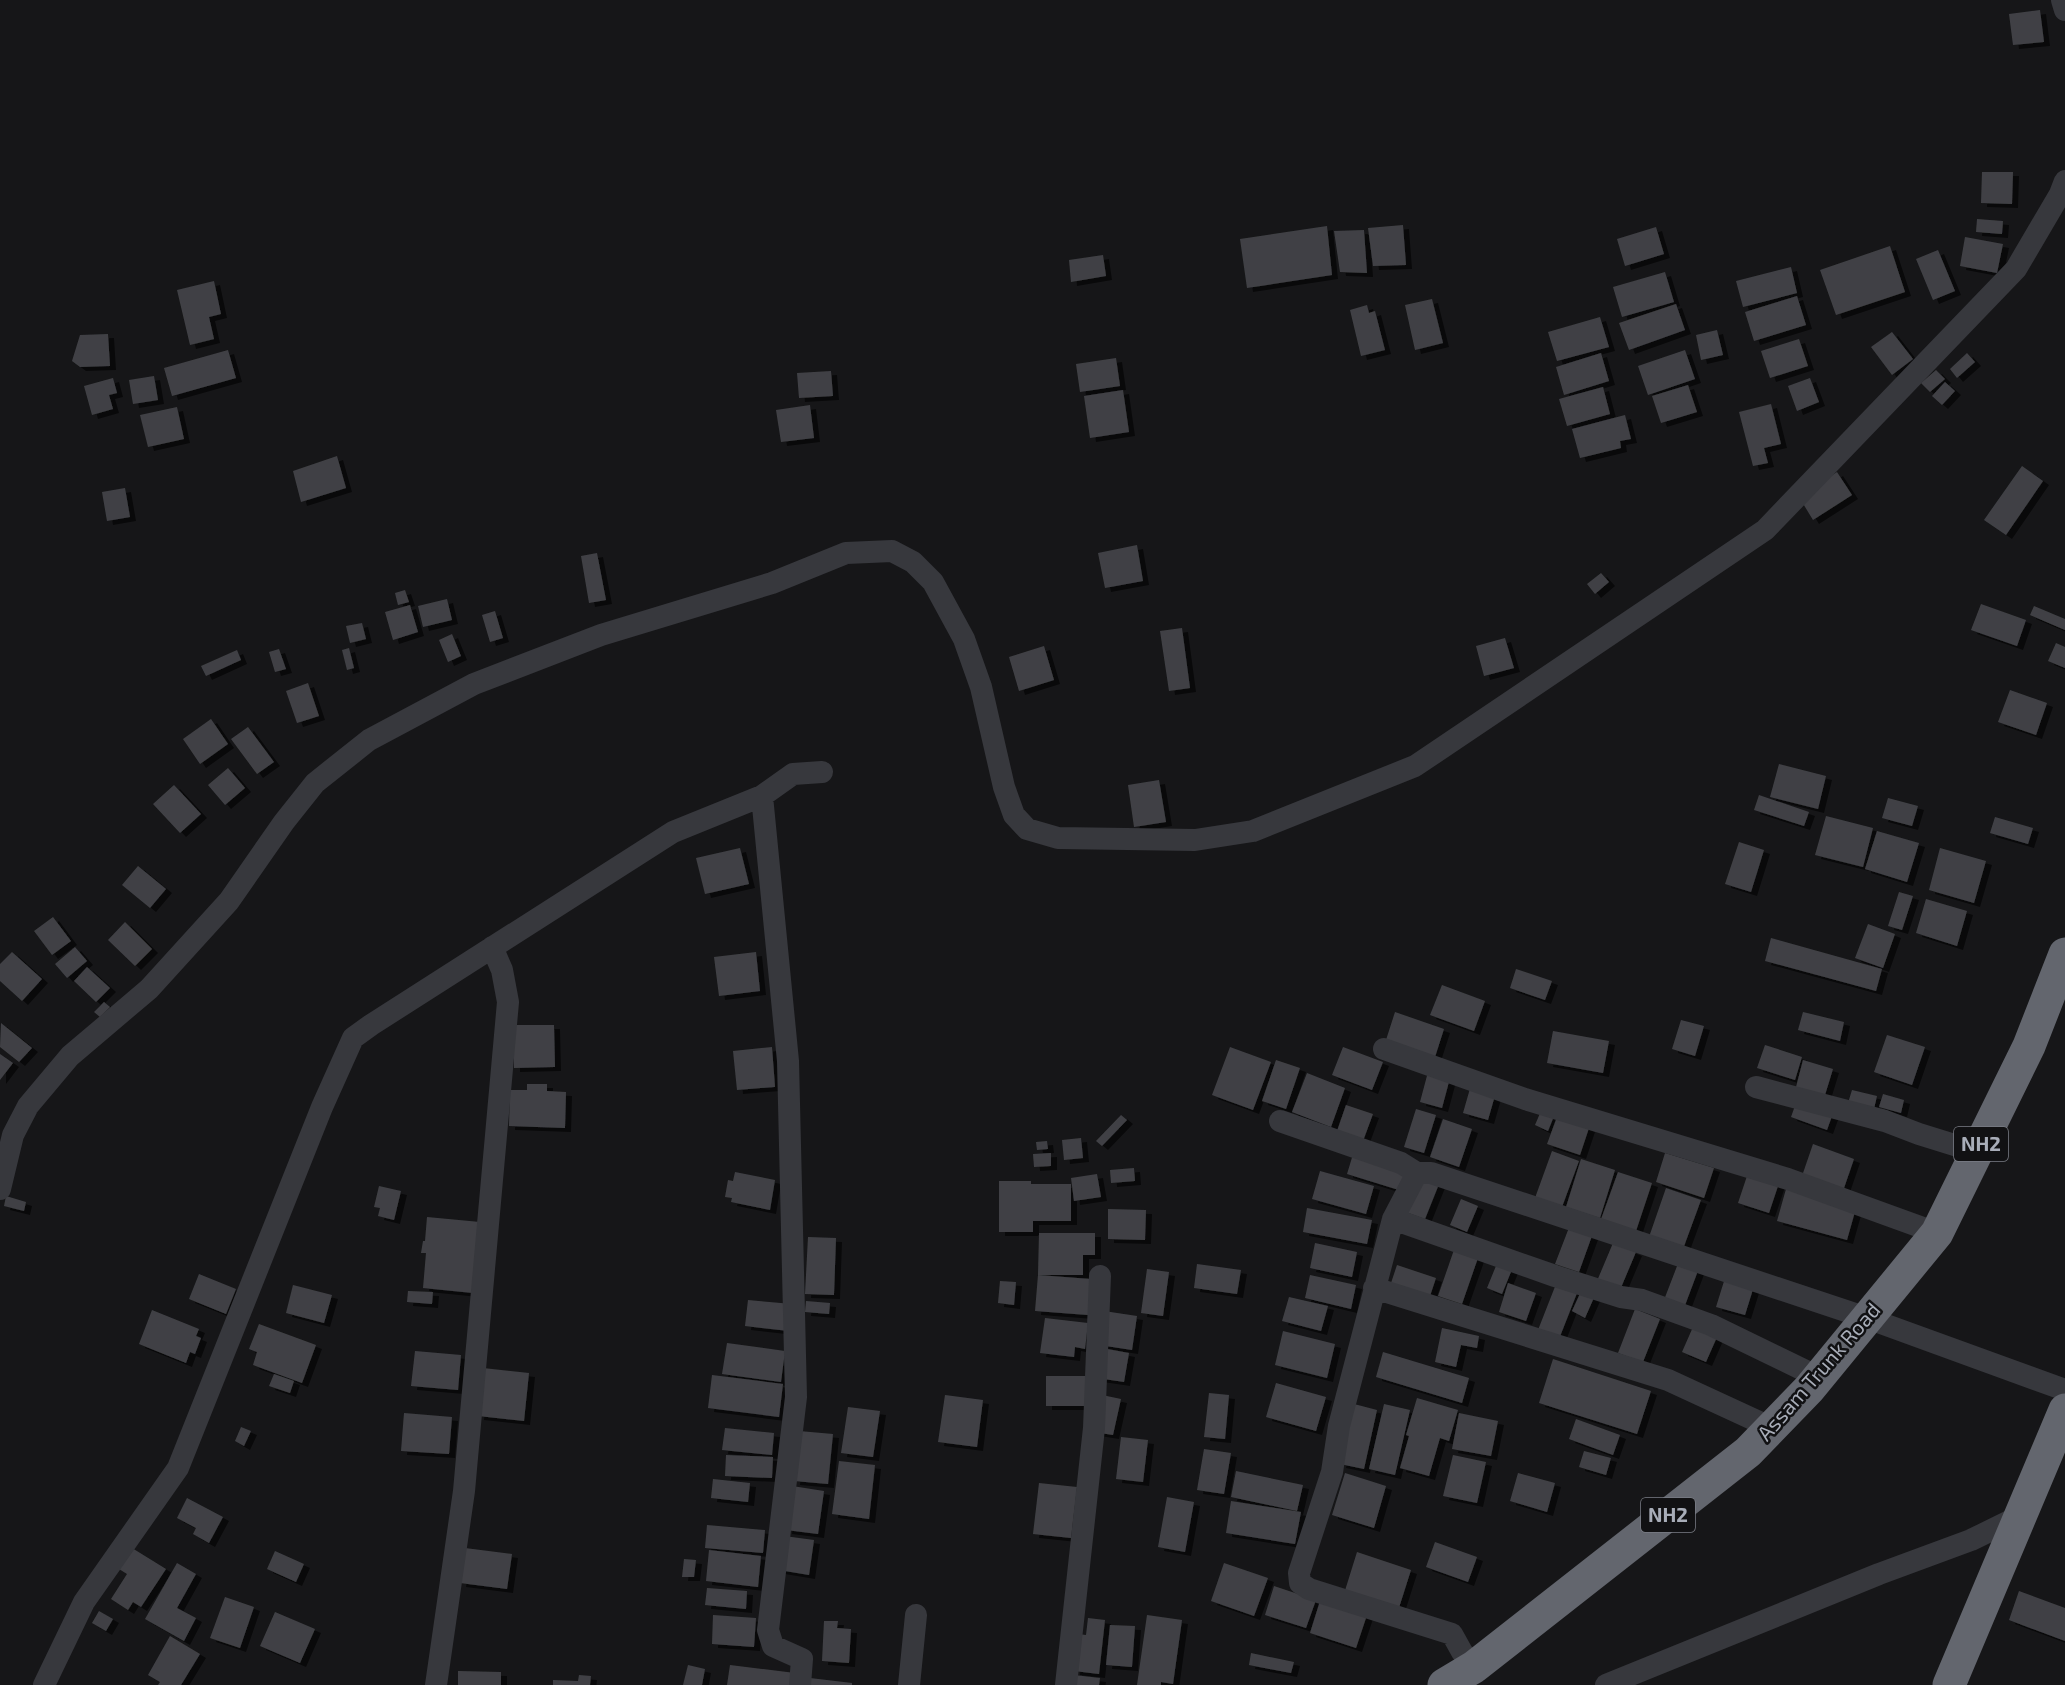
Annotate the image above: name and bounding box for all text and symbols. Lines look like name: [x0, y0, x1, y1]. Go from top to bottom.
road number: NH2: [1954, 1127, 2008, 1161]
street label: Assam Trunk Road: [1751, 1297, 1885, 1445]
road number: NH2: [1641, 1498, 1695, 1532]

